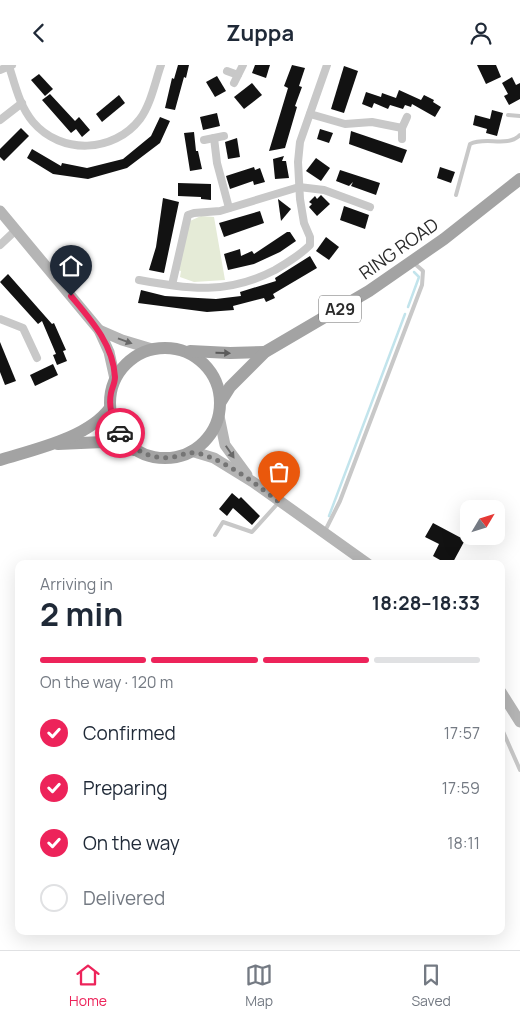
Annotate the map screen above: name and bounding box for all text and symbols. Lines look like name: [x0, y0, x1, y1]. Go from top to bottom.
text: Zuppa: [226, 18, 294, 48]
icon: back: [25, 19, 53, 47]
icon: person: [467, 19, 495, 47]
street label: RING ROAD: [354, 212, 443, 284]
pin: [50, 245, 92, 296]
icon: home: [57, 252, 85, 280]
road number: A29: [319, 295, 361, 323]
one-way arrow: [118, 337, 133, 345]
one-way arrow: [216, 349, 232, 357]
courier: [95, 408, 145, 458]
icon: car: [106, 419, 134, 447]
one-way arrow: [225, 445, 235, 459]
pin: [258, 451, 300, 502]
icon: bag: [265, 458, 293, 486]
north arrow: [460, 500, 505, 545]
map controls: [460, 500, 505, 545]
text: Arriving in: [40, 573, 113, 595]
text: 18:28–18:33: [372, 590, 480, 616]
text: 2 min: [40, 592, 123, 636]
text: On the way · 120 m: [40, 671, 173, 693]
icon: check: [40, 719, 68, 747]
text: Confirmed: [83, 720, 176, 746]
text: 17:57: [444, 722, 480, 744]
icon: check: [40, 774, 68, 802]
text: Preparing: [83, 775, 168, 801]
text: 17:59: [442, 777, 480, 799]
icon: check: [40, 829, 68, 857]
text: On the way: [83, 830, 180, 856]
text: 18:11: [447, 832, 480, 854]
text: Delivered: [83, 885, 165, 911]
tab: Home: [69, 961, 107, 1010]
tab: Map: [245, 961, 273, 1010]
tab: Saved: [411, 961, 451, 1010]

